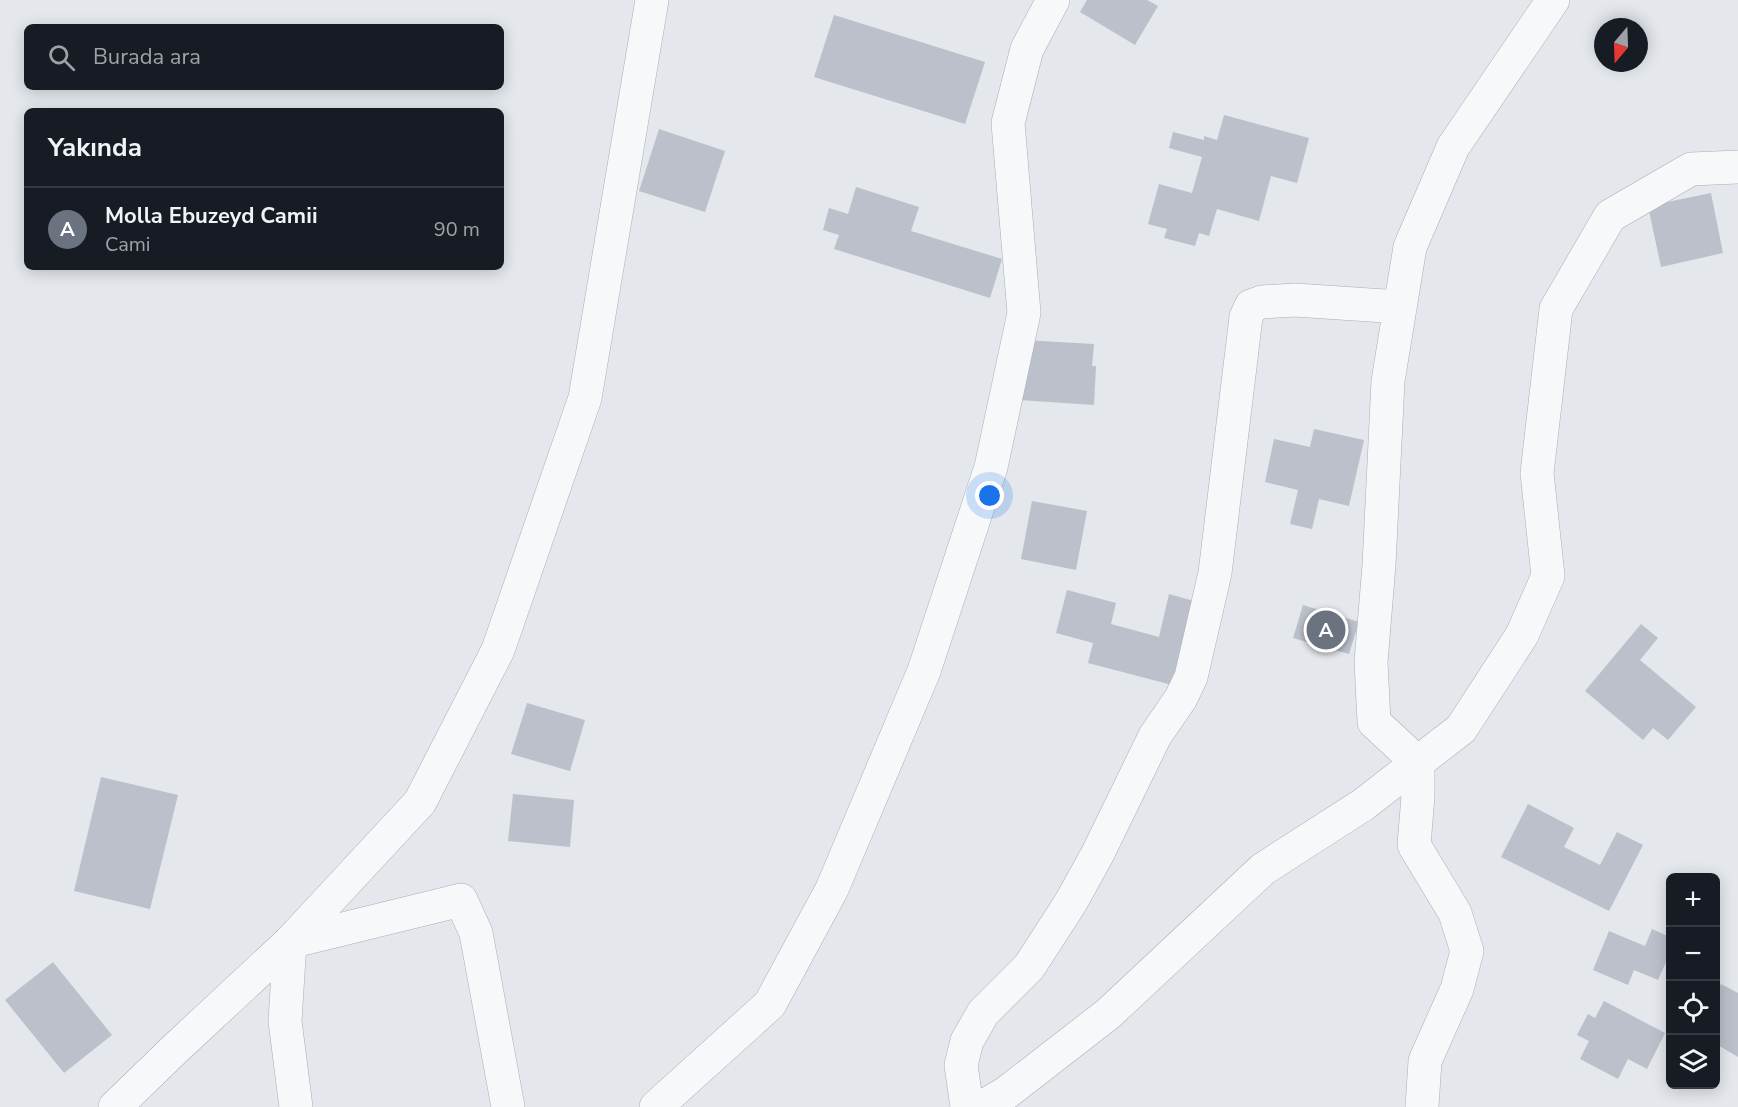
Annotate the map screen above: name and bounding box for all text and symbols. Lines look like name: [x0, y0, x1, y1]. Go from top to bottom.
north arrow: [1594, 18, 1648, 72]
search box: [24, 24, 504, 90]
icon: search: [45, 41, 78, 74]
text: Burada ara: [93, 42, 201, 72]
text: Yakında: [48, 130, 142, 165]
text: Molla Ebuzeyd Camii: [105, 201, 318, 231]
text: A: [60, 216, 75, 243]
text: 90 m: [434, 216, 480, 243]
text: Cami: [105, 231, 151, 258]
your location: [975, 481, 1004, 510]
pin: A: [1306, 608, 1346, 652]
map controls: [1666, 873, 1720, 1089]
button: +: [1666, 873, 1720, 927]
button: −: [1666, 927, 1720, 981]
button: locate: [1666, 981, 1720, 1035]
button: layers: [1666, 1035, 1720, 1089]

